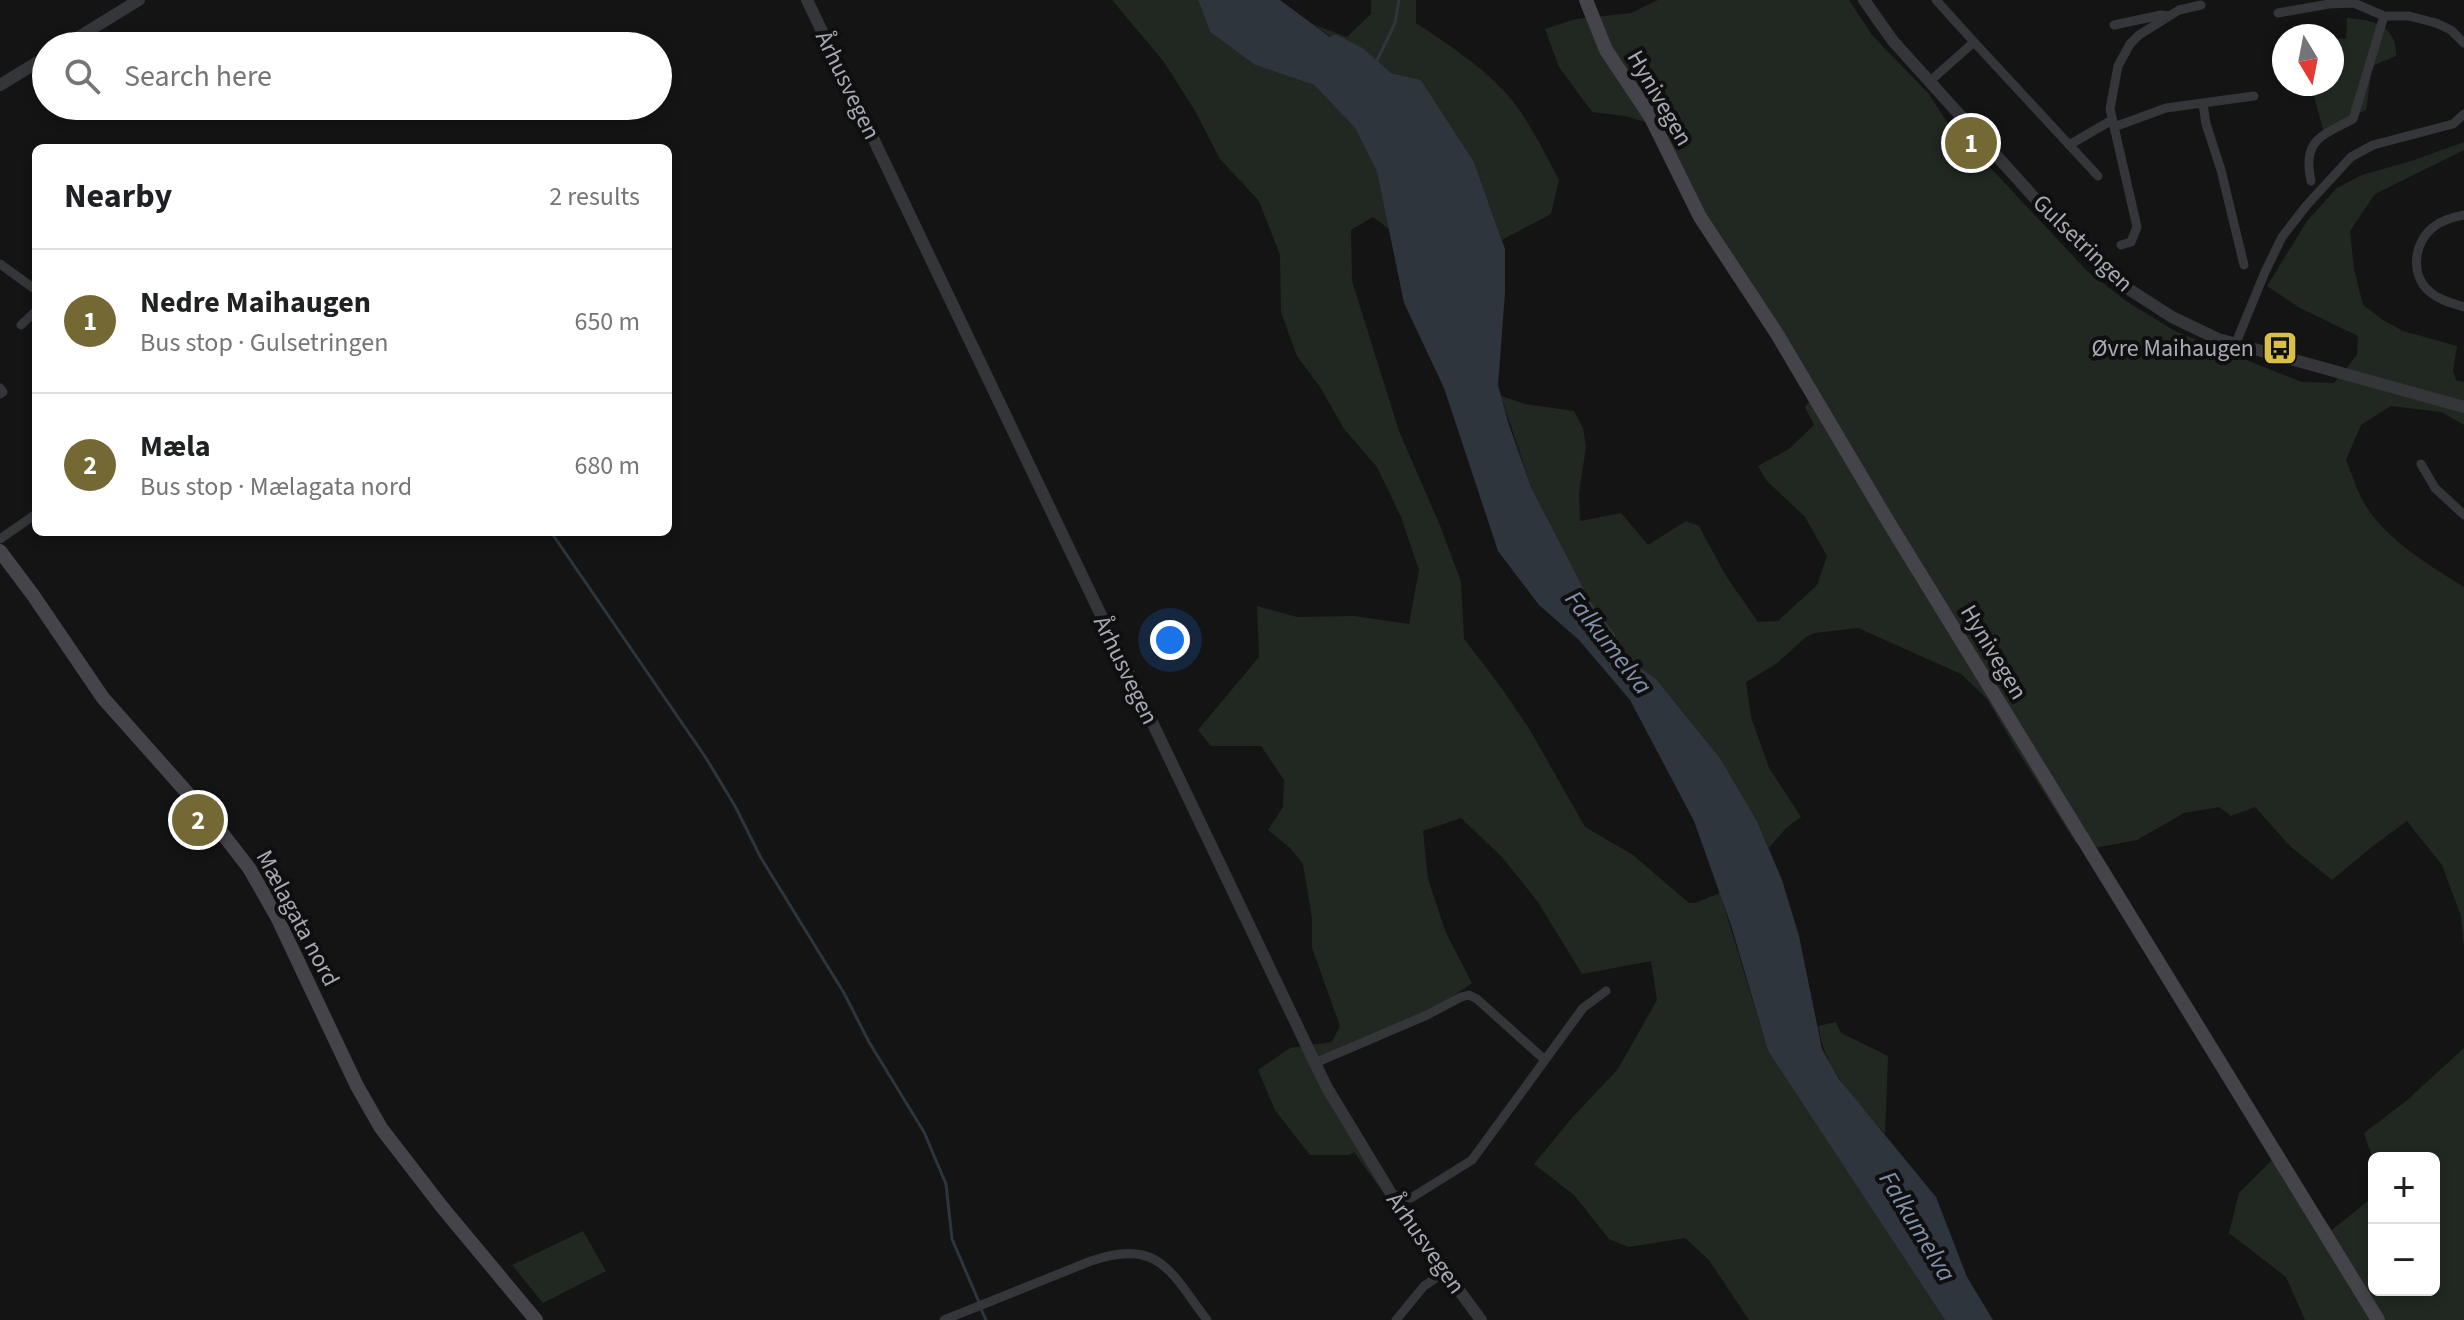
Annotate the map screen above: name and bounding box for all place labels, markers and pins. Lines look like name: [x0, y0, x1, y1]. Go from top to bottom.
pin: 1: [1945, 113, 1997, 173]
bus stop icon: Øvre Maihaugen: [2261, 329, 2299, 367]
place label: Øvre Maihaugen: [2092, 331, 2254, 366]
pin: 2: [172, 790, 224, 850]

